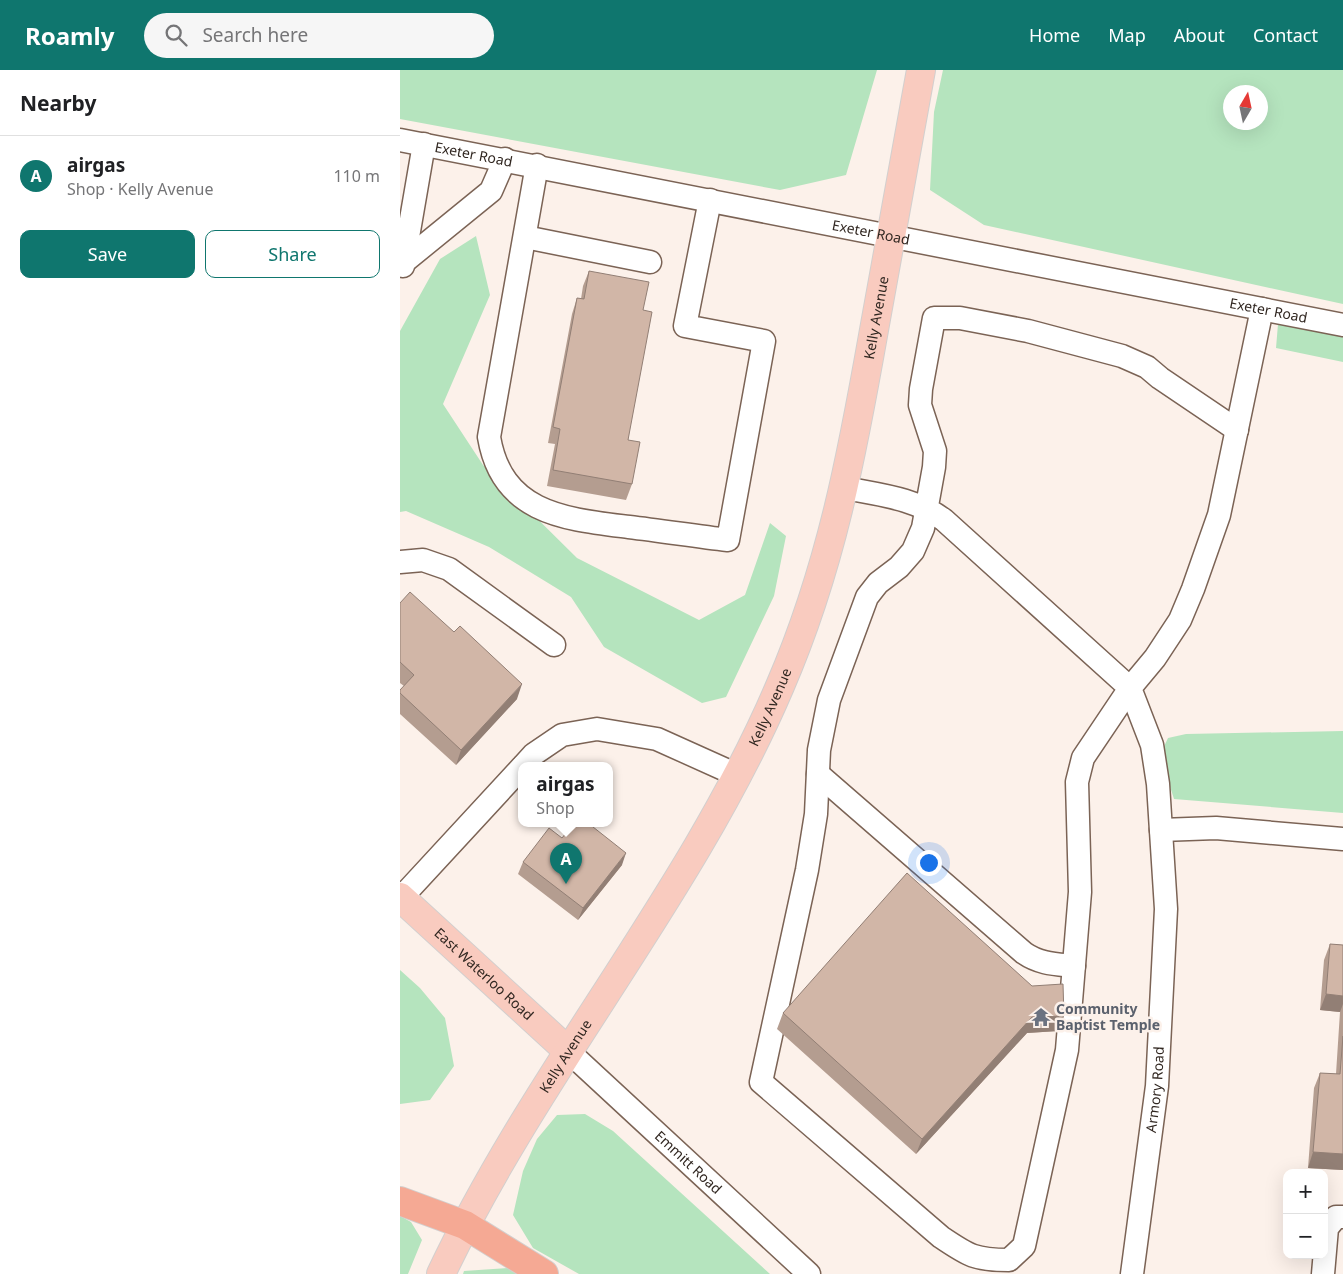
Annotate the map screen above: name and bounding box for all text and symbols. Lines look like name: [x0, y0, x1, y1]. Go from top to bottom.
search box: [144, 13, 494, 58]
text: Roamly: [25, 19, 114, 52]
icon: search: [162, 21, 190, 49]
text: Search here: [202, 22, 308, 48]
text: Home: [1029, 23, 1080, 47]
text: Map: [1108, 23, 1146, 47]
text: About: [1174, 23, 1225, 47]
text: Contact: [1253, 23, 1318, 47]
north arrow: [1223, 85, 1268, 130]
text: Nearby: [20, 89, 96, 117]
street label: Exeter Road: [433, 137, 514, 171]
text: airgas: [67, 152, 125, 178]
text: A: [30, 165, 42, 187]
text: 110 m: [333, 165, 380, 187]
text: Shop · Kelly Avenue: [67, 178, 213, 200]
street label: Exeter Road: [831, 215, 912, 249]
button: Save: [20, 230, 195, 278]
button: Share: [205, 230, 380, 278]
street label: Kelly Avenue: [859, 275, 893, 361]
street label: Exeter Road: [1228, 293, 1309, 327]
street label: Kelly Avenue: [744, 665, 796, 749]
popup: [518, 762, 613, 827]
text: airgas: [536, 771, 595, 797]
text: Shop: [536, 797, 575, 819]
pin: A: [550, 843, 582, 884]
your location: [916, 850, 942, 876]
street label: East Waterloo Road: [431, 923, 538, 1024]
place label: Community Baptist Temple: [1056, 999, 1160, 1034]
temple icon: Community Baptist Temple: [1030, 1006, 1052, 1028]
street label: Kelly Avenue: [535, 1015, 596, 1096]
street label: Armory Road: [1141, 1046, 1168, 1134]
street label: Emmitt Road: [651, 1126, 726, 1198]
map controls: [1283, 1169, 1328, 1259]
button: +: [1283, 1169, 1328, 1214]
button: −: [1283, 1214, 1328, 1259]

